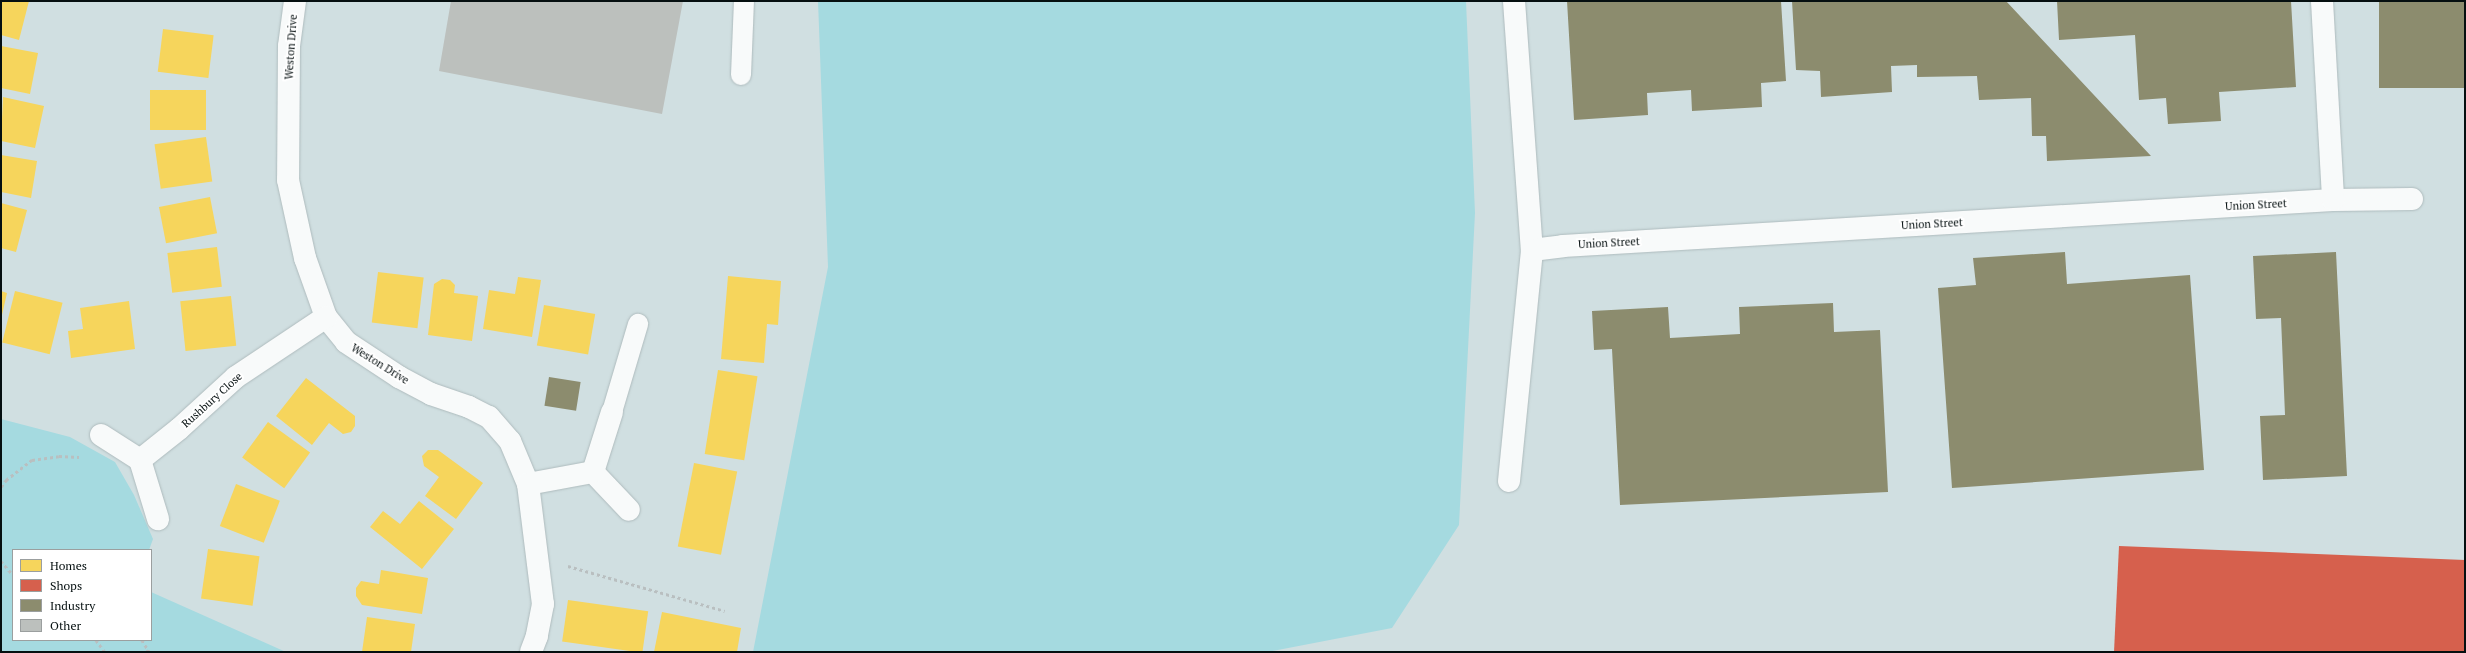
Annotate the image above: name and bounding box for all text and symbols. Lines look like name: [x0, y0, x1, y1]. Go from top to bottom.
street label: Weston Drive: [282, 14, 300, 80]
street label: Union Street: [2225, 197, 2287, 213]
street label: Union Street: [1901, 216, 1963, 232]
street label: Union Street: [1578, 235, 1640, 251]
street label: Weston Drive: [349, 341, 411, 387]
street label: Rushbury Close: [179, 370, 245, 430]
legend: [12, 549, 152, 641]
text: Homes: [50, 558, 87, 573]
text: Shops: [50, 578, 82, 593]
text: Industry: [50, 598, 95, 613]
text: Other: [50, 618, 81, 633]

